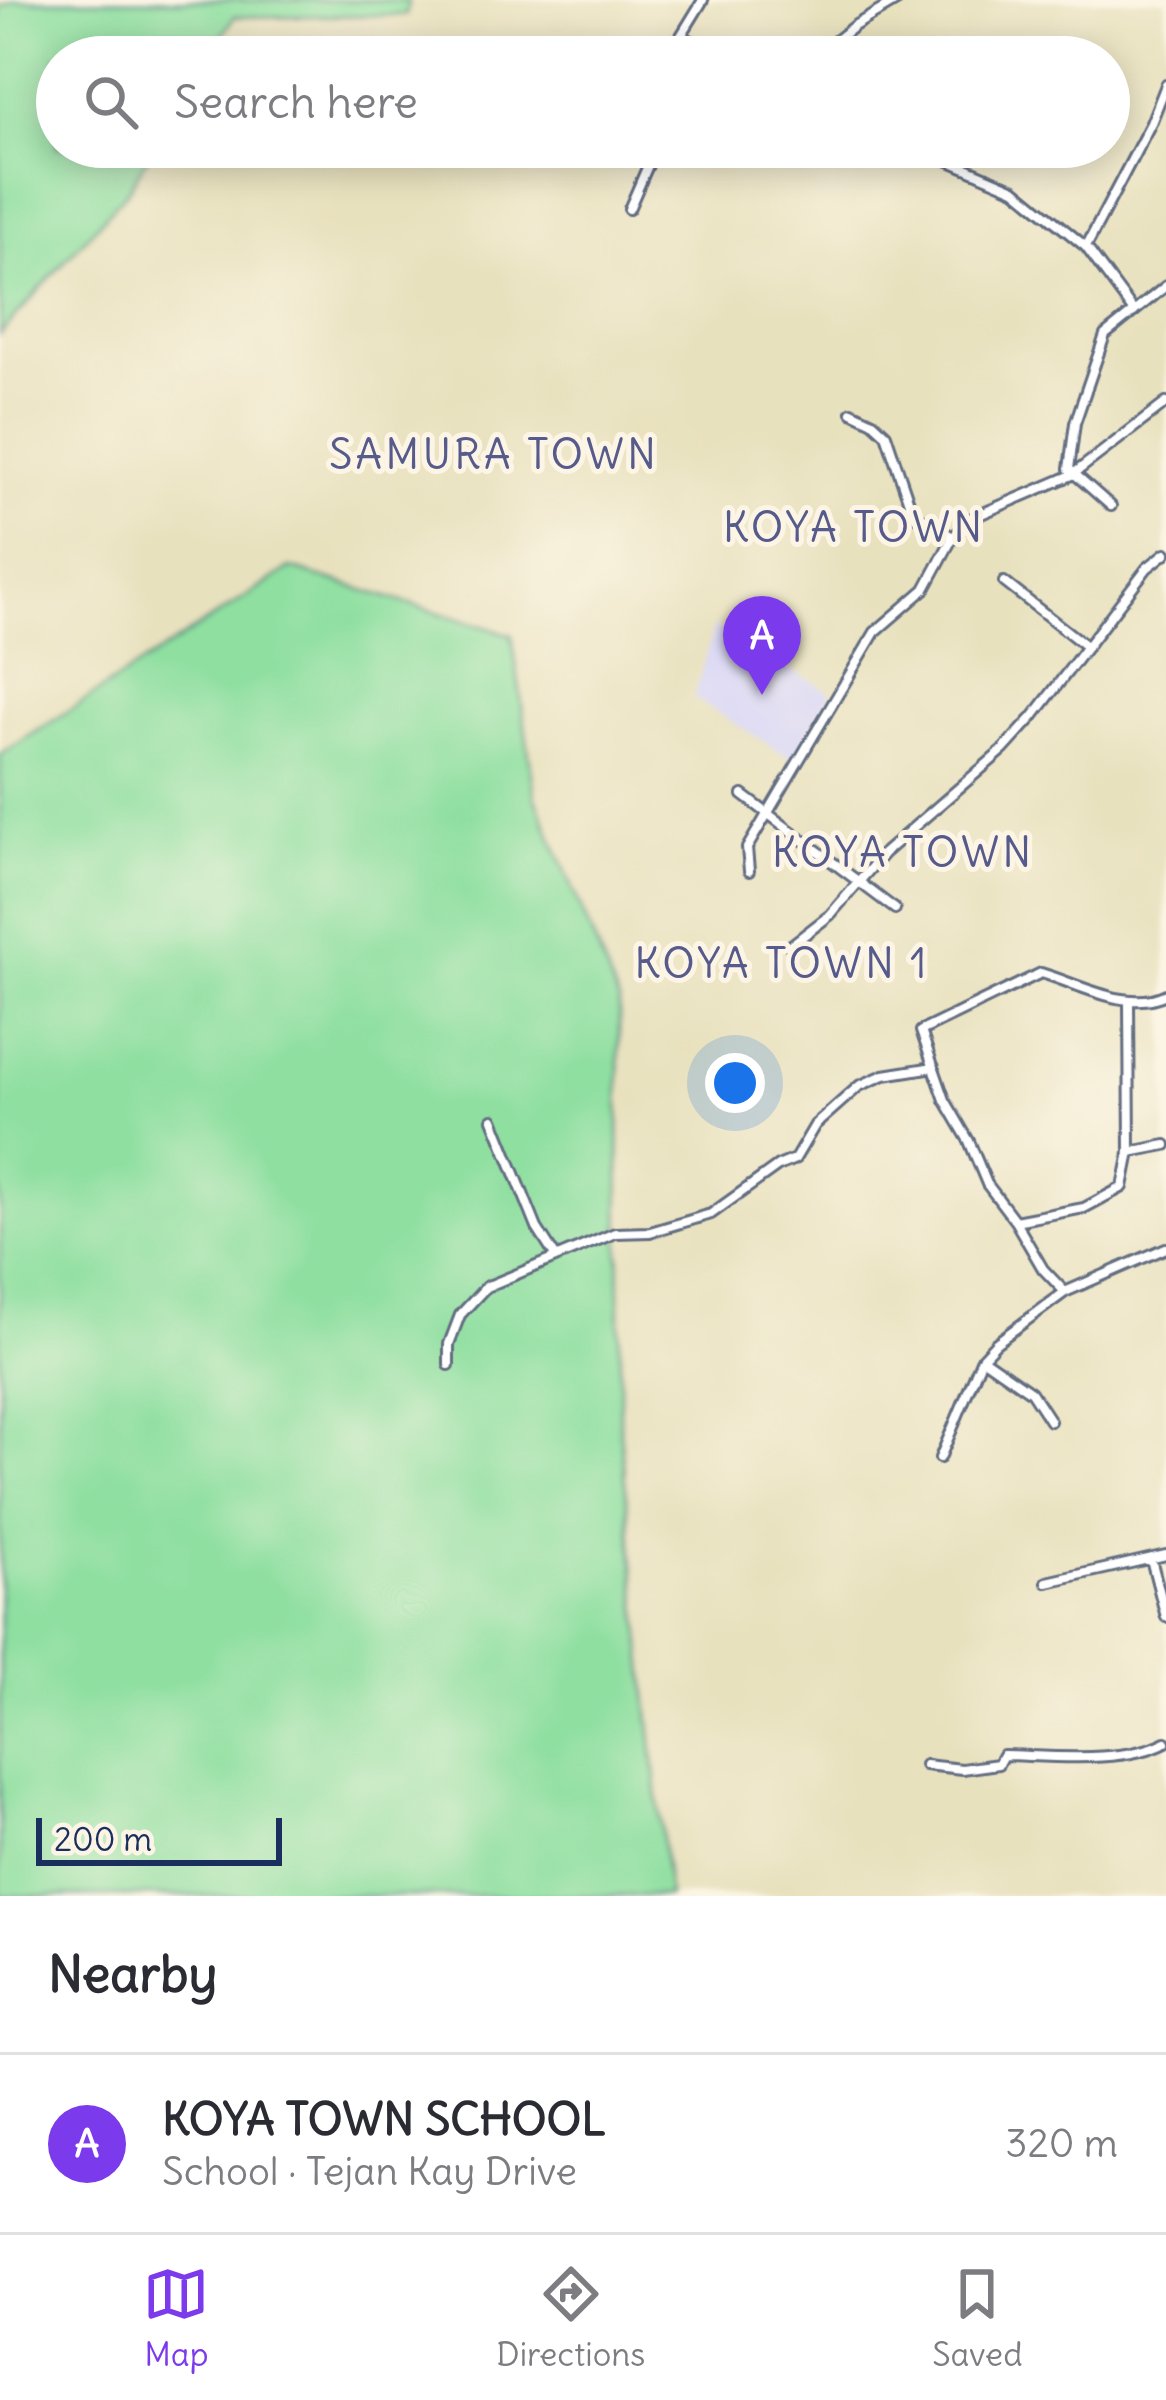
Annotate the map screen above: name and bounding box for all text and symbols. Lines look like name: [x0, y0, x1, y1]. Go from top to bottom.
search box: [36, 36, 1130, 168]
icon: search: [78, 69, 144, 135]
text: Search here: [174, 74, 418, 130]
district label: SAMURA TOWN: [329, 428, 659, 480]
district label: KOYA TOWN: [723, 501, 985, 553]
pin: A: [723, 596, 801, 695]
district label: KOYA TOWN: [772, 826, 1034, 878]
district label: KOYA TOWN 1: [634, 937, 930, 989]
your location: [705, 1053, 765, 1113]
scale bar: [36, 1812, 282, 1865]
text: 200 m: [54, 1818, 152, 1860]
text: Nearby: [48, 1942, 217, 2006]
text: KOYA TOWN SCHOOL: [162, 2091, 606, 2147]
text: A: [74, 2119, 100, 2168]
text: 320 m: [1005, 2119, 1118, 2168]
text: School · Tejan Kay Drive: [162, 2147, 577, 2196]
tab: Map: [143, 2261, 209, 2375]
tab: Directions: [496, 2261, 645, 2375]
tab: Saved: [932, 2261, 1023, 2375]

